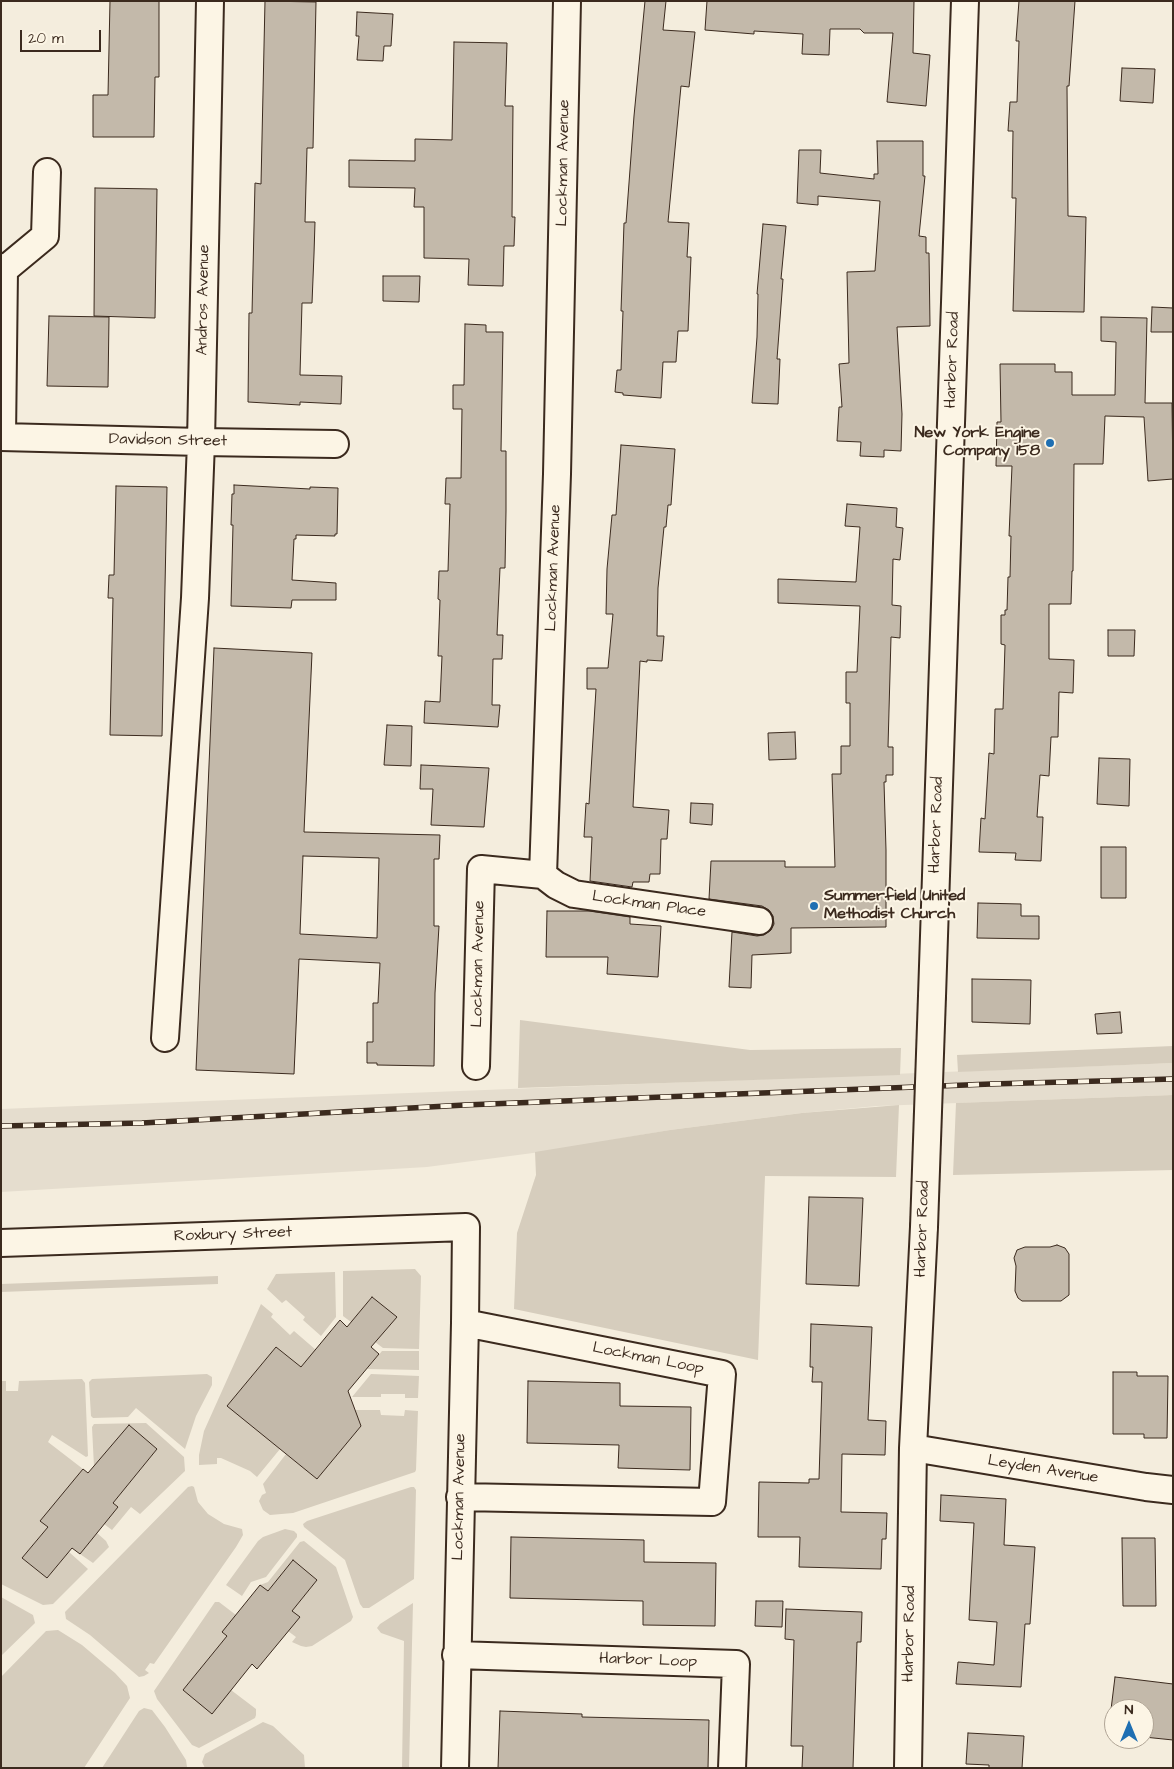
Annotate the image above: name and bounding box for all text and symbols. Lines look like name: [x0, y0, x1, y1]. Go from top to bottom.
scale bar: [22, 20, 104, 52]
text: 20 m: [28, 28, 64, 49]
street label: Lockman Avenue: [553, 99, 575, 227]
street label: Andros Avenue: [193, 244, 215, 356]
street label: Harbor Road: [942, 311, 964, 409]
place label: New York Engine Company 158: [915, 424, 1040, 462]
street label: Davidson Street: [109, 430, 227, 452]
marker: New York Engine Company 158: [1044, 437, 1056, 449]
street label: Lockman Avenue: [542, 504, 566, 632]
street label: Harbor Road: [926, 776, 948, 874]
place label: Summerfield United Methodist Church: [824, 887, 965, 925]
street label: Lockman Place: [591, 888, 707, 922]
street label: Lockman Avenue: [468, 900, 490, 1028]
marker: Summerfield United Methodist Church: [808, 900, 820, 912]
street label: Harbor Road: [912, 1180, 934, 1278]
street label: Roxbury Street: [173, 1223, 293, 1247]
street label: Lockman Loop: [591, 1339, 705, 1379]
street label: Lockman Avenue: [449, 1433, 471, 1561]
street label: Leyden Avenue: [986, 1452, 1100, 1488]
street label: Harbor Road: [900, 1586, 920, 1682]
street label: Harbor Loop: [599, 1650, 697, 1672]
north arrow: [1104, 1699, 1154, 1749]
text: N: [1125, 1700, 1133, 1720]

